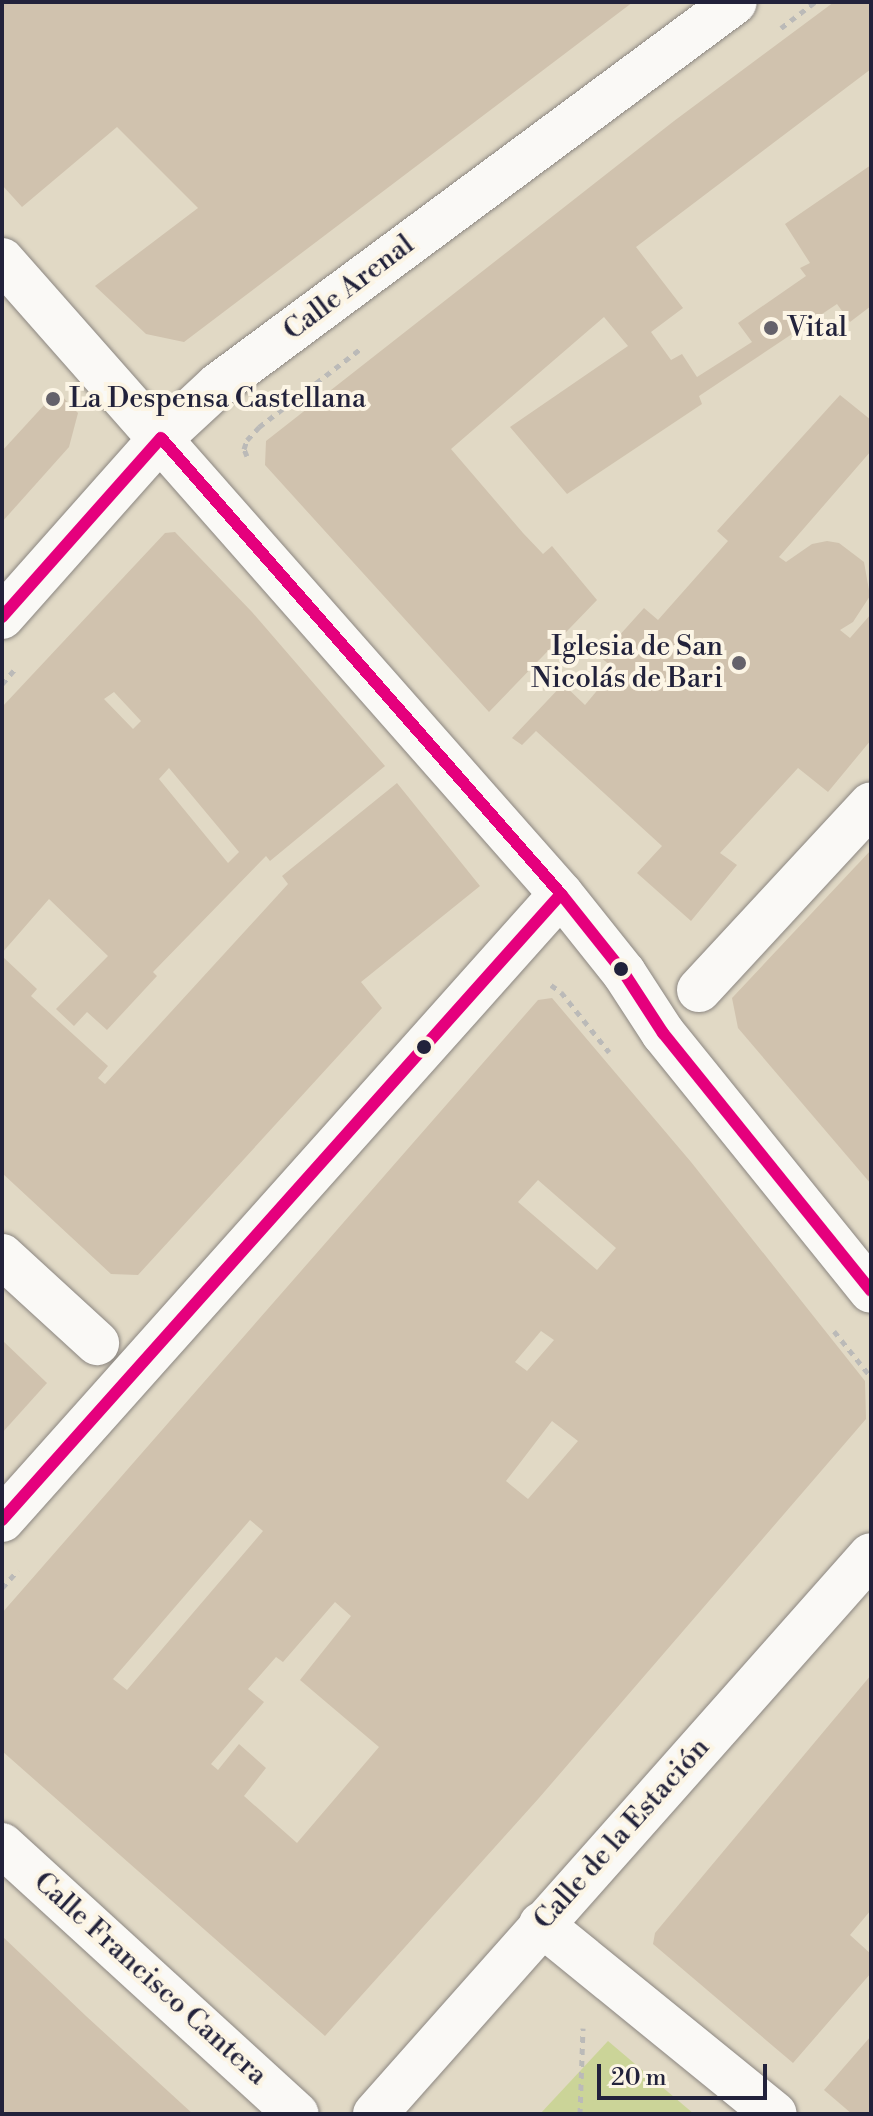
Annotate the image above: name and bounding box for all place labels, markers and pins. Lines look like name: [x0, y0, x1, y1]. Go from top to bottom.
place label: Vital: [787, 311, 847, 345]
marker: Vital: [762, 319, 780, 337]
place label: La Despensa Castellana: [69, 382, 366, 416]
marker: La Despensa Castellana: [44, 390, 62, 408]
place label: Iglesia de San Nicolás de Bari: [531, 630, 723, 696]
marker: Iglesia de San Nicolás de Bari: [730, 654, 748, 672]
unlabelled marker: [613, 961, 629, 977]
unlabelled marker: [416, 1039, 432, 1055]

